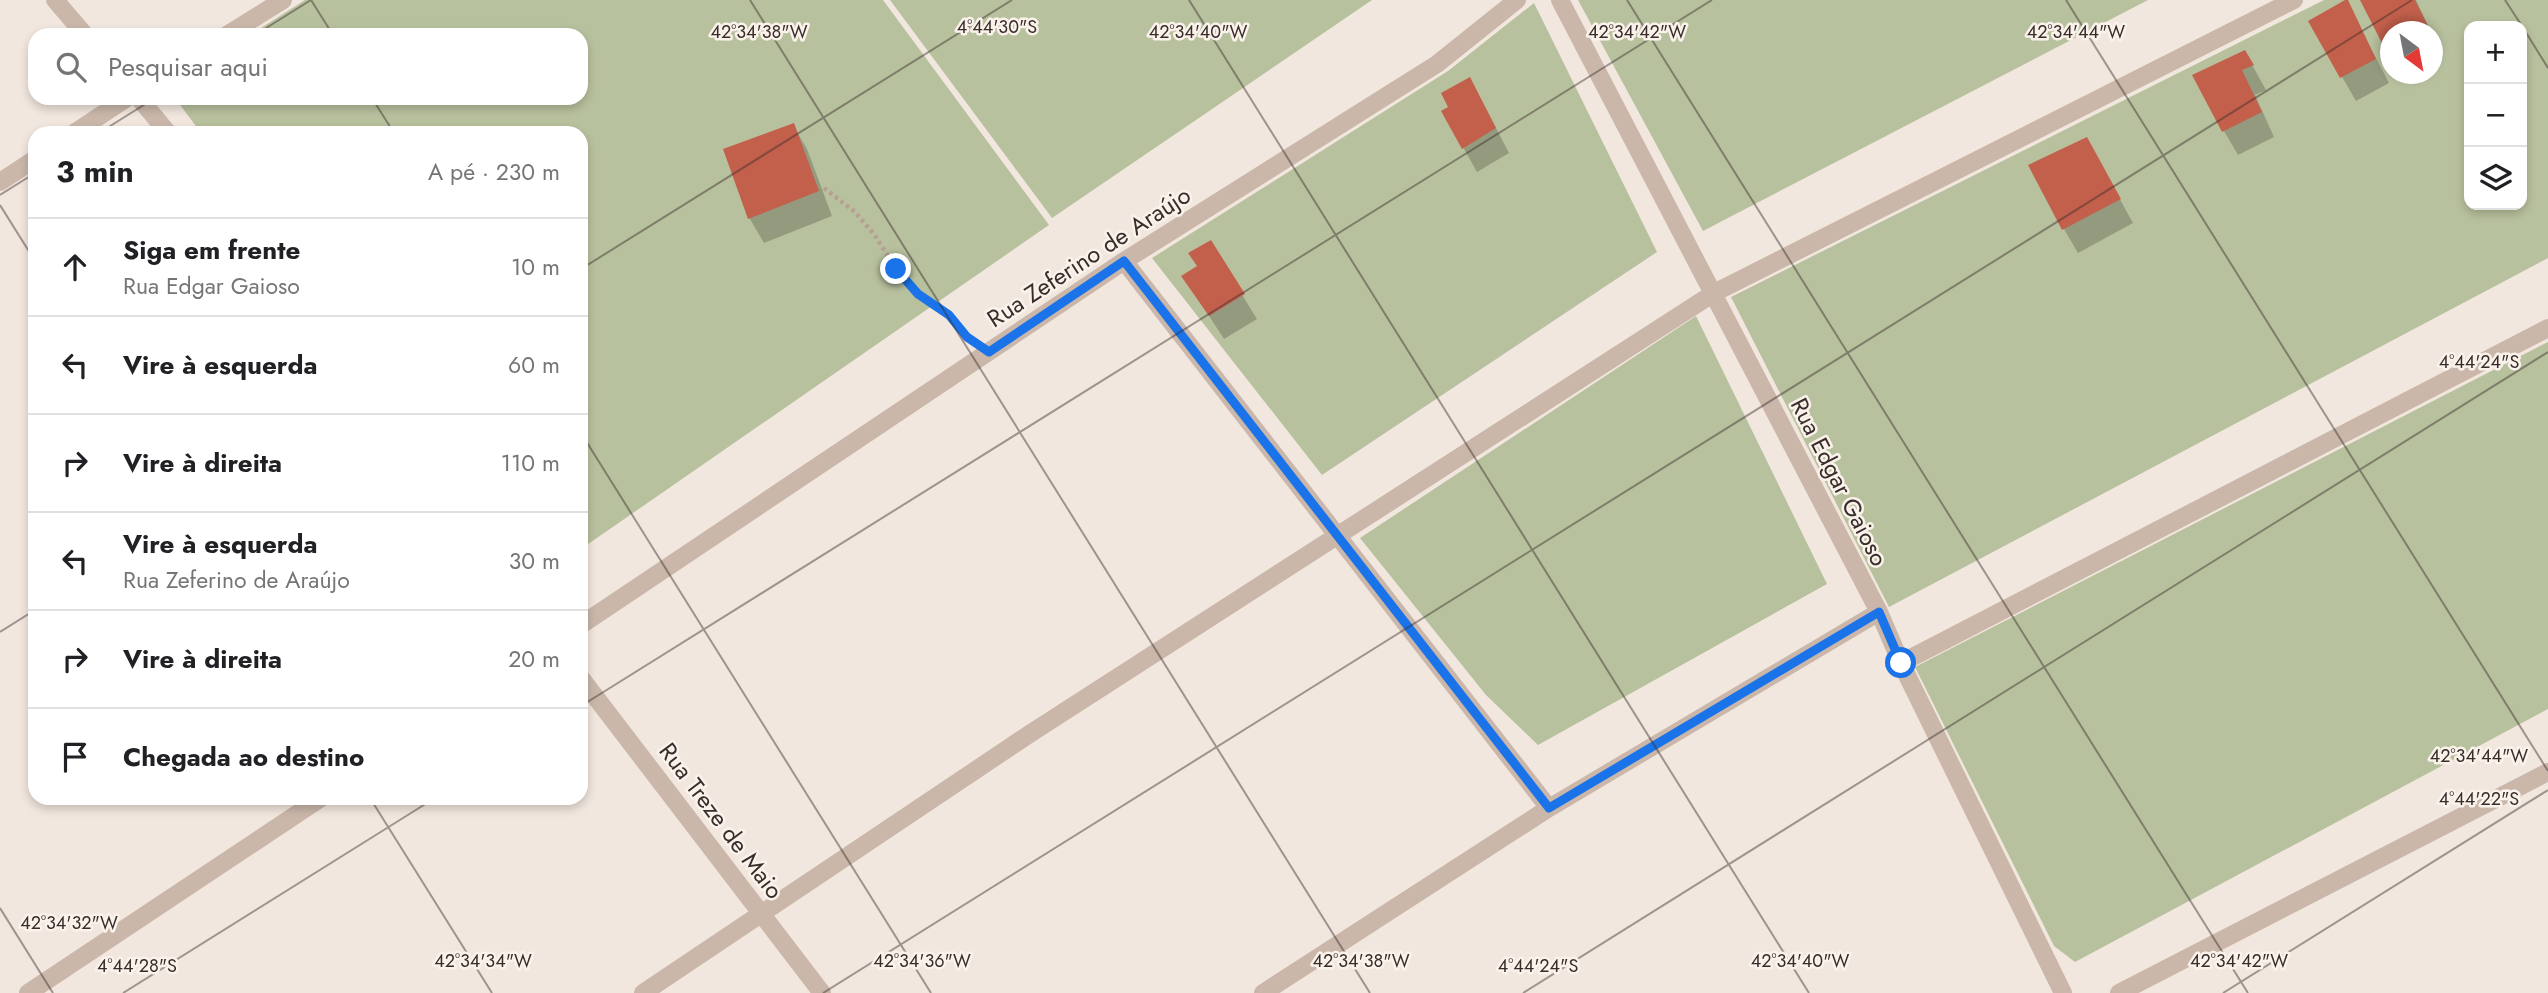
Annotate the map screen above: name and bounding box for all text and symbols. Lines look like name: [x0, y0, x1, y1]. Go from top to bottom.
text: 4°44'30"S: [957, 14, 1037, 40]
text: 42°34'38"W: [710, 19, 808, 45]
text: 42°34'40"W: [1149, 19, 1248, 45]
text: 42°34'42"W: [1588, 19, 1686, 45]
text: 42°34'44"W: [2027, 19, 2125, 45]
north arrow: [2380, 21, 2443, 84]
map controls: [2464, 21, 2527, 210]
button: +: [2464, 21, 2527, 84]
search box: [28, 28, 588, 105]
icon: search: [52, 48, 90, 86]
text: Pesquisar aqui: [108, 48, 268, 86]
button: −: [2464, 84, 2527, 147]
button: layers: [2464, 147, 2527, 210]
text: 3 min: [56, 150, 134, 193]
text: A pé · 230 m: [428, 155, 560, 189]
street label: Rua Zeferino de Araújo: [980, 177, 1198, 336]
text: Siga em frente: [123, 231, 300, 269]
icon: ahead: [56, 248, 94, 286]
text: 10 m: [511, 250, 560, 284]
route end: [880, 253, 911, 284]
text: Rua Edgar Gaioso: [123, 269, 300, 303]
icon: left: [56, 346, 94, 384]
text: Vire à esquerda: [123, 346, 318, 384]
text: 60 m: [508, 348, 560, 382]
text: 4°44'24"S: [2439, 349, 2519, 375]
street label: Rua Edgar Gaioso: [1782, 392, 1897, 572]
icon: right: [56, 444, 94, 482]
text: Vire à direita: [123, 444, 282, 482]
text: 110 m: [501, 446, 560, 480]
text: Vire à esquerda: [123, 525, 318, 563]
icon: left: [56, 542, 94, 580]
text: 30 m: [509, 544, 560, 578]
text: Rua Zeferino de Araújo: [123, 563, 350, 597]
icon: right: [56, 640, 94, 678]
text: Vire à direita: [123, 640, 282, 678]
text: 20 m: [508, 642, 560, 676]
route start: [1885, 647, 1916, 678]
street label: Rua Treze de Maio: [651, 735, 792, 906]
icon: arrive: [56, 738, 94, 776]
text: Chegada ao destino: [123, 738, 364, 776]
text: 42°34'44"W: [2430, 743, 2528, 769]
text: 4°44'22"S: [2439, 786, 2519, 812]
text: 42°34'32"W: [20, 910, 118, 936]
text: 42°34'34"W: [434, 948, 532, 974]
text: 42°34'36"W: [873, 948, 971, 974]
text: 42°34'38"W: [1312, 948, 1410, 974]
text: 42°34'40"W: [1751, 948, 1850, 974]
text: 42°34'42"W: [2190, 948, 2288, 974]
text: 4°44'28"S: [97, 953, 177, 979]
text: 4°44'24"S: [1498, 953, 1578, 979]

